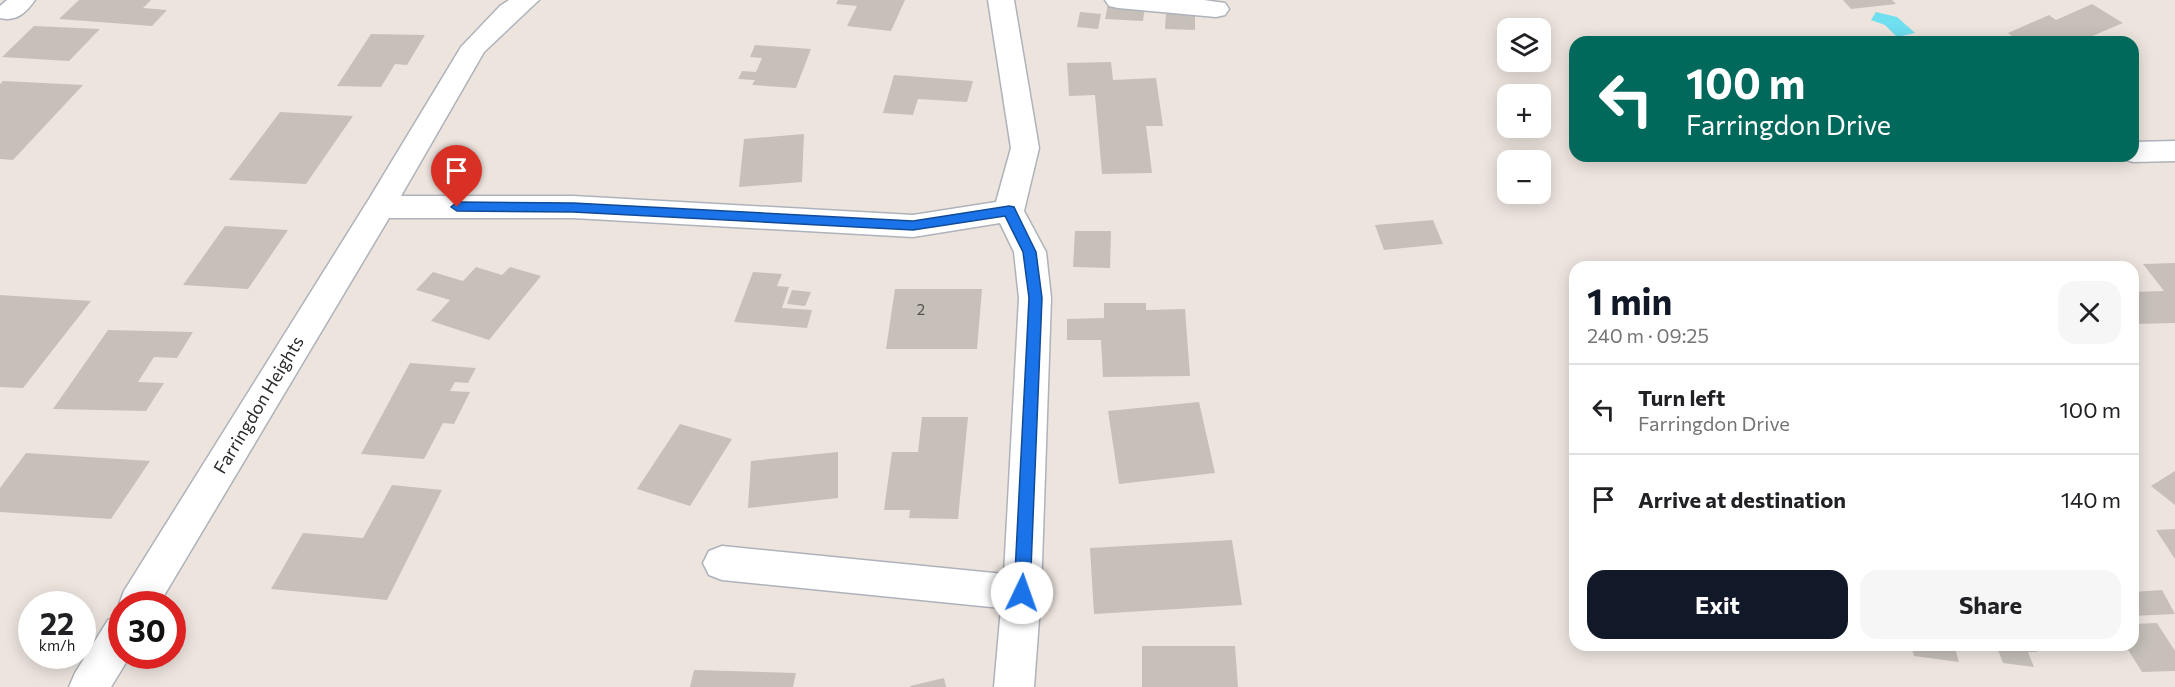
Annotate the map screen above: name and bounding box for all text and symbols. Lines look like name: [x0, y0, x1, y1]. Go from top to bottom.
map controls: [1497, 18, 1551, 204]
button: layers: [1497, 18, 1551, 72]
text: 100 m: [1686, 56, 1806, 108]
icon: left: [1587, 60, 1665, 138]
button: +: [1497, 84, 1551, 138]
text: Farringdon Drive: [1686, 108, 1891, 141]
pin: [431, 145, 482, 207]
button: −: [1497, 150, 1551, 204]
icon: arrive: [440, 154, 473, 187]
text: 1 min: [1587, 278, 1672, 322]
button: close: [2058, 281, 2121, 344]
house number: 2: [917, 300, 925, 318]
text: 240 m · 09:25: [1587, 323, 1709, 347]
street label: Farringdon Heights: [208, 332, 308, 477]
text: Turn left: [1638, 384, 1725, 411]
icon: left: [1587, 393, 1620, 426]
text: 100 m: [2059, 396, 2121, 423]
text: Farringdon Drive: [1638, 411, 1790, 435]
icon: arrive: [1587, 483, 1620, 516]
text: Arrive at destination: [1638, 486, 1846, 513]
text: 140 m: [2061, 486, 2121, 513]
position arrow: [990, 561, 1054, 625]
button: Exit: [1587, 570, 1848, 639]
button: Share: [1860, 570, 2121, 639]
speed limit sign: 30: [108, 591, 186, 669]
text: 22: [40, 604, 74, 641]
text: km/h: [39, 636, 75, 654]

